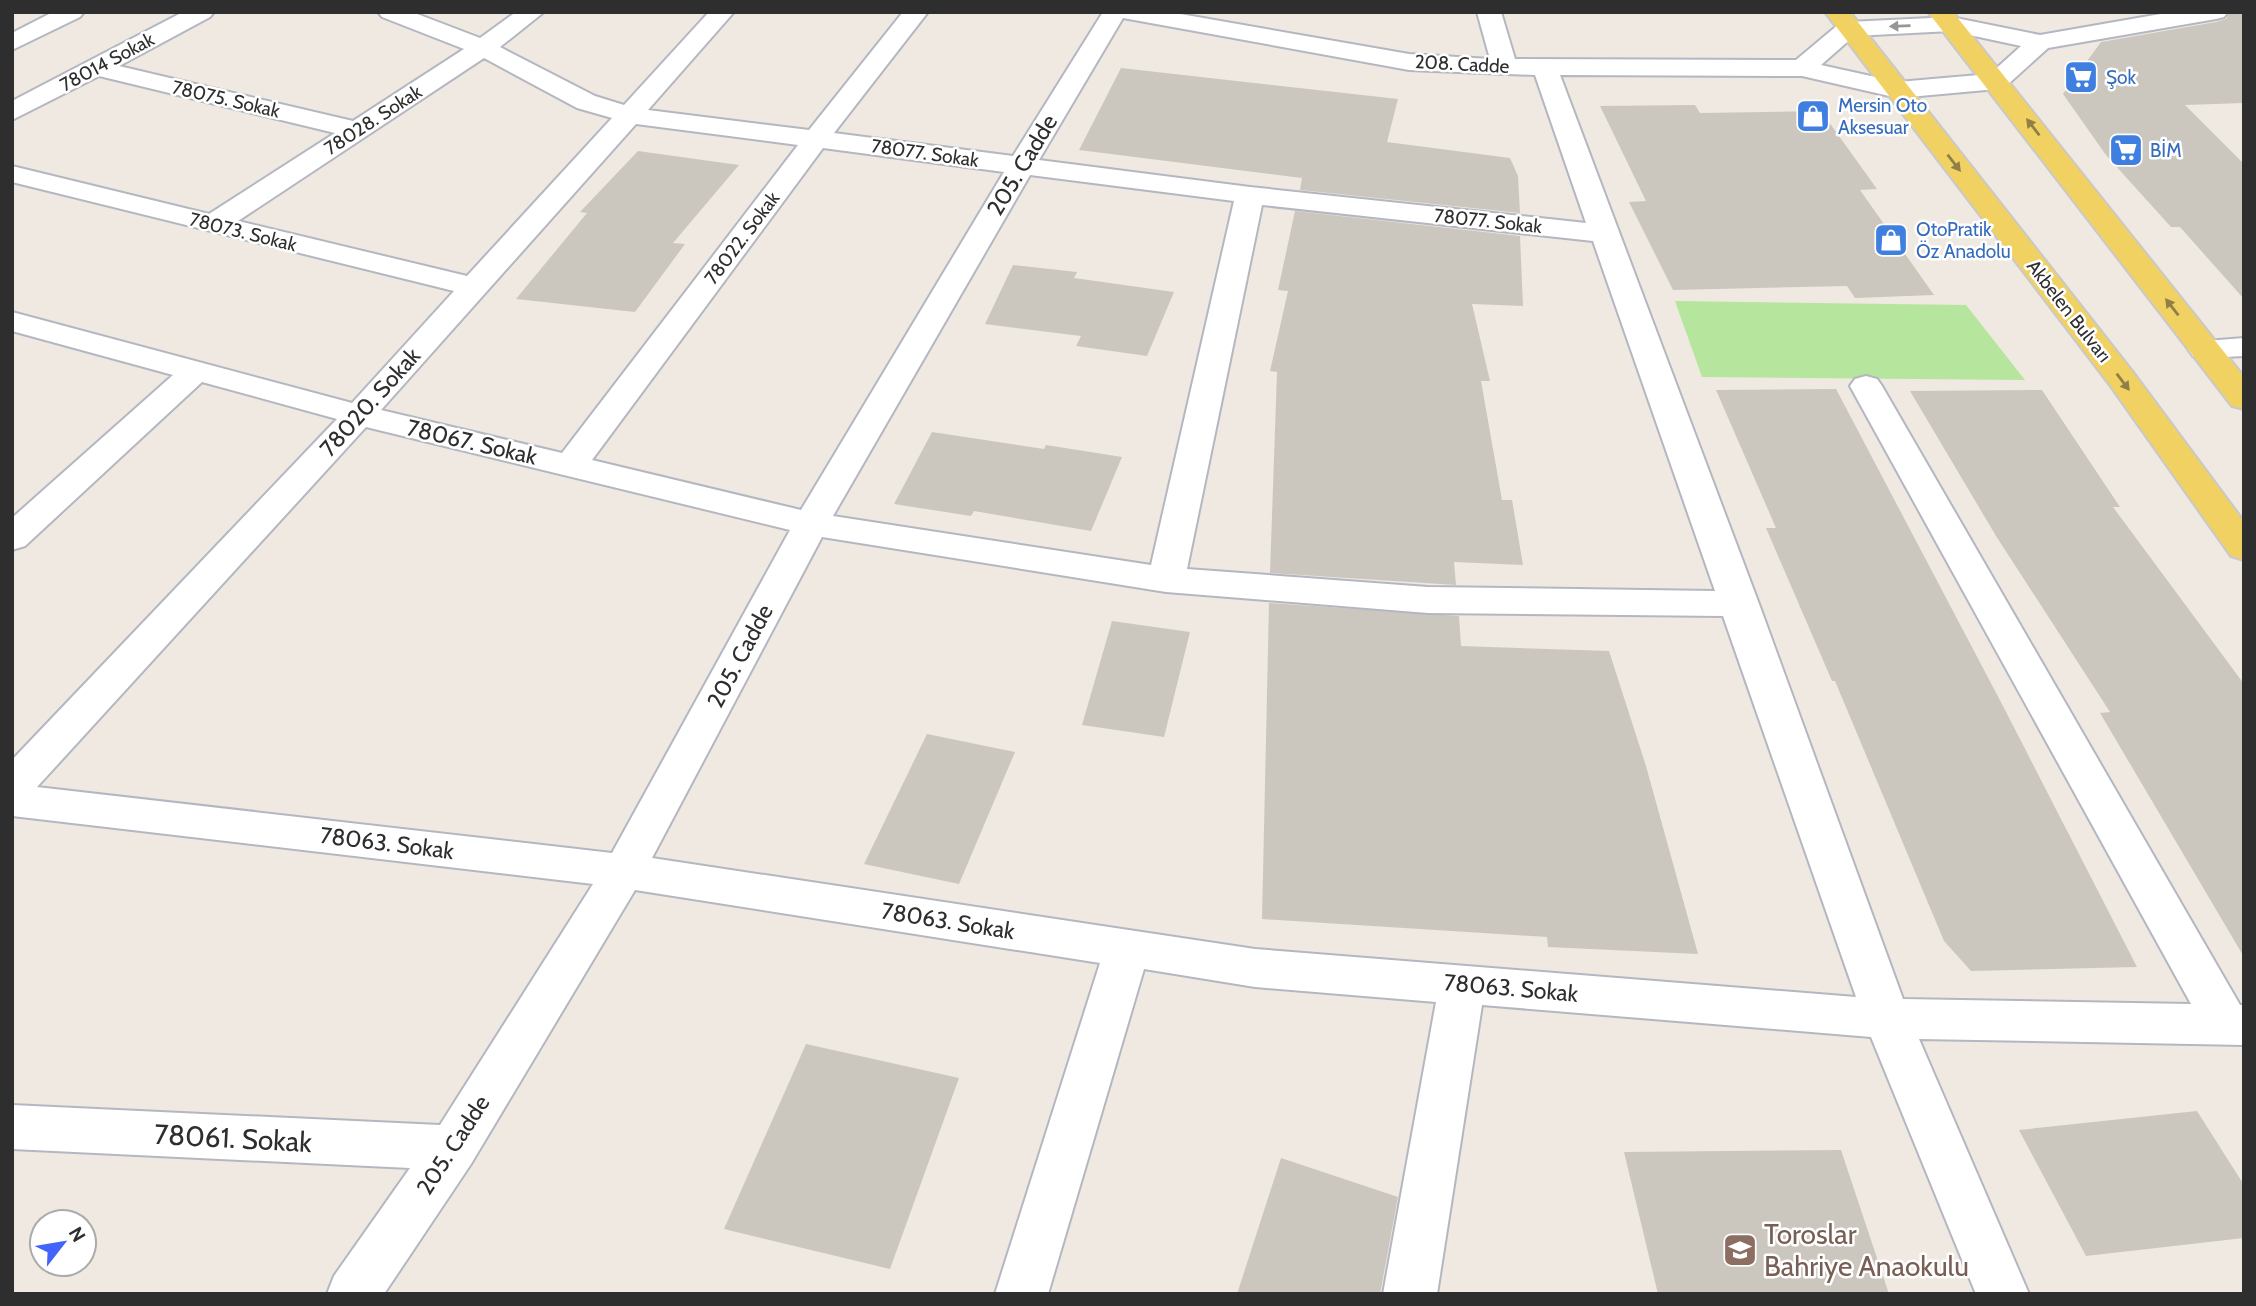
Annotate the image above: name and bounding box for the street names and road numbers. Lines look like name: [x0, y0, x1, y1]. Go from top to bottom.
street label: 78014 Sokak: [56, 27, 158, 96]
street label: 208. Cadde: [1414, 50, 1510, 78]
street label: 78075. Sokak: [170, 75, 283, 123]
street label: 78028. Sokak: [320, 80, 426, 160]
street label: 205. Cadde: [981, 109, 1063, 221]
street label: 78077. Sokak: [870, 134, 981, 172]
street label: 78022. Sokak: [700, 187, 785, 289]
street label: 78077. Sokak: [1433, 204, 1544, 238]
street label: 78073. Sokak: [187, 208, 300, 257]
street label: Akbelen Bulvarı: [2022, 255, 2116, 367]
street label: 78020. Sokak: [314, 341, 427, 462]
street label: 78067. Sokak: [404, 413, 540, 471]
street label: 205. Cadde: [701, 599, 779, 712]
street label: 78063. Sokak: [318, 821, 456, 865]
street label: 78063. Sokak: [879, 897, 1017, 945]
street label: 78063. Sokak: [1443, 968, 1580, 1008]
street label: 205. Cadde: [410, 1090, 496, 1200]
street label: 78061. Sokak: [153, 1117, 313, 1159]

